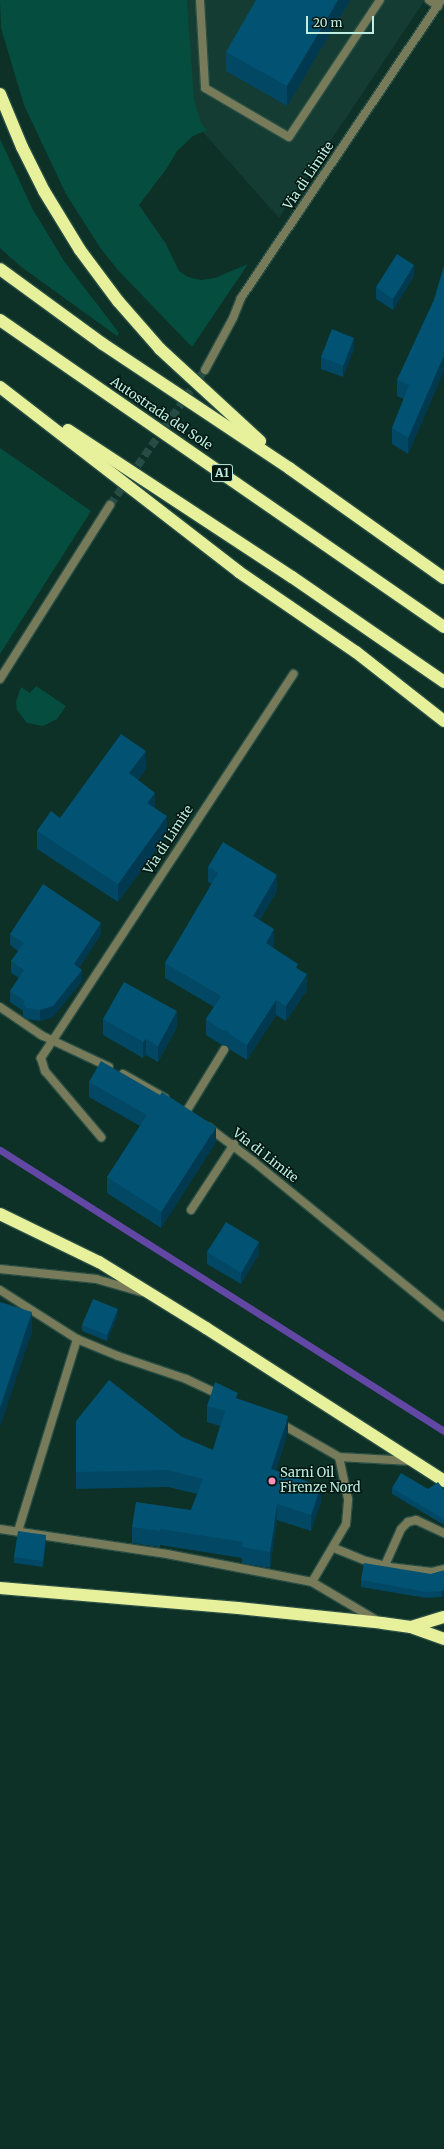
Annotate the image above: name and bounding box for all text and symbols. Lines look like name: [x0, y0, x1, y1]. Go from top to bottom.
scale bar: [308, 8, 376, 34]
text: 20 m: [313, 15, 342, 30]
street label: Via di Limite: [281, 139, 337, 213]
street label: Autostrada del Sole: [107, 374, 215, 454]
road number: A1: [210, 463, 234, 483]
street label: Via di Limite: [141, 803, 197, 877]
street label: Via di Limite: [229, 1126, 301, 1186]
place label: Sarni Oil Firenze Nord: [280, 1466, 361, 1497]
marker: Sarni Oil Firenze Nord: [267, 1476, 277, 1486]

